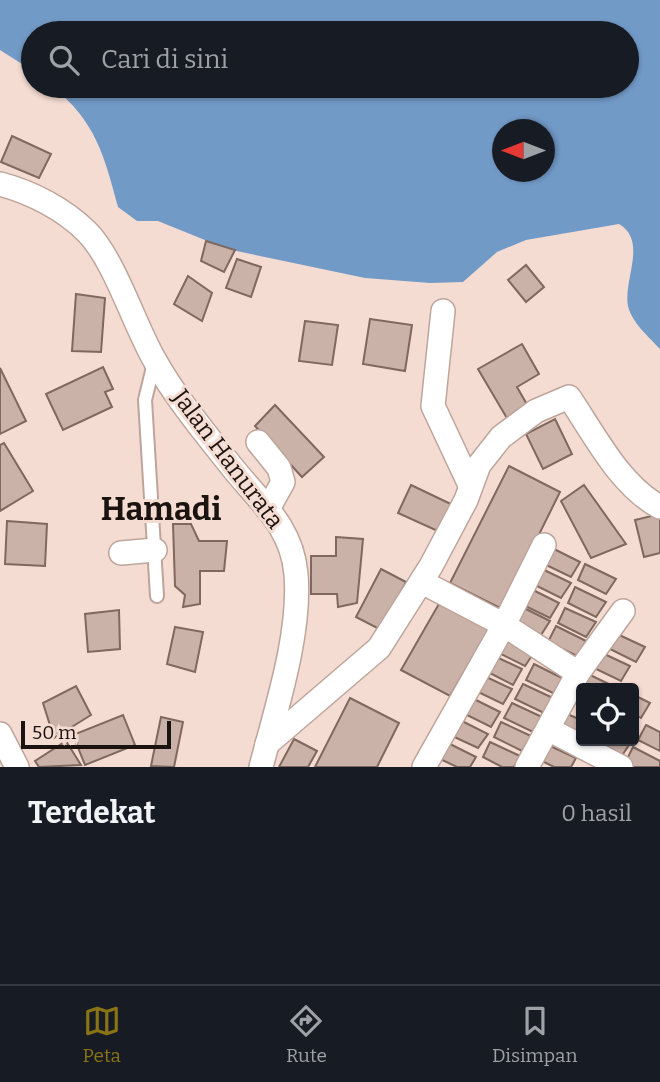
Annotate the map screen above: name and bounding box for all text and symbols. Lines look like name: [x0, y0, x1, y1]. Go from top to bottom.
search box: [21, 21, 639, 98]
icon: search: [45, 41, 83, 79]
text: Cari di sini: [101, 44, 228, 75]
north arrow: [492, 119, 555, 182]
street label: Jalan Hanurata: [166, 383, 289, 534]
district label: Hamadi: [101, 490, 221, 528]
map controls: [576, 683, 639, 746]
button: locate: [576, 683, 639, 746]
scale bar: [21, 718, 172, 750]
text: 50 m: [32, 721, 76, 744]
text: Terdekat: [28, 795, 156, 831]
text: 0 hasil: [561, 799, 632, 827]
tab: Peta: [82, 1002, 121, 1067]
tab: Rute: [286, 1002, 327, 1067]
tab: Disimpan: [492, 1002, 578, 1067]

